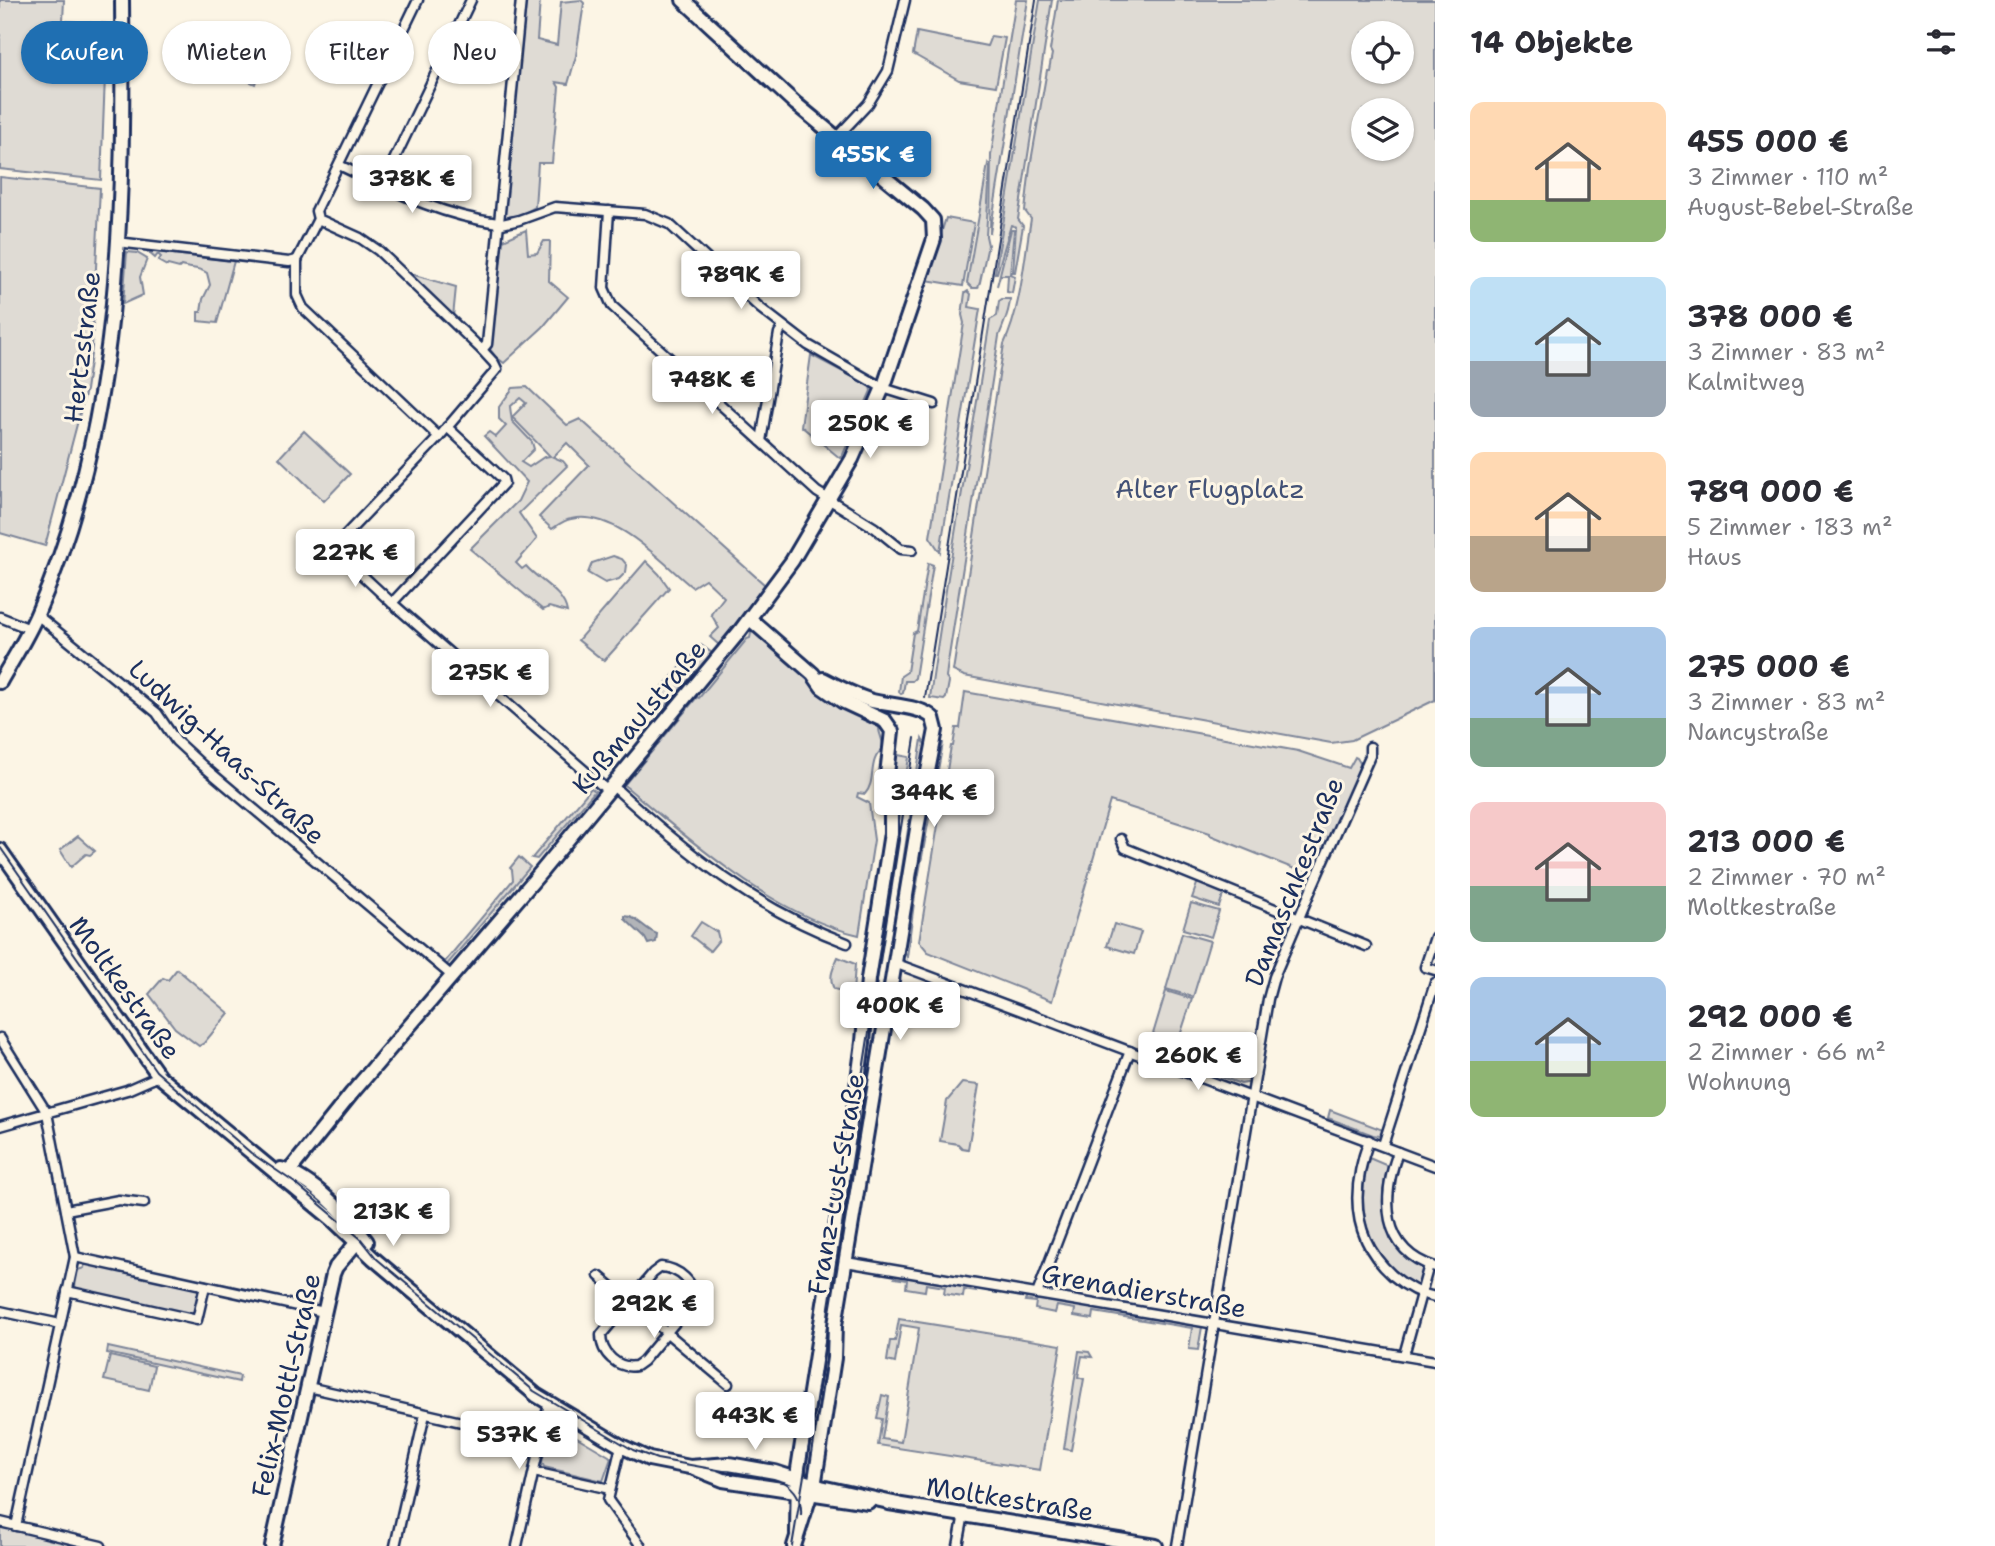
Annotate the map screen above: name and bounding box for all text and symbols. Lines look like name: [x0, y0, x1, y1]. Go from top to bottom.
chip: Kaufen: [21, 21, 148, 84]
chip: Mieten: [162, 21, 291, 84]
chip: Filter: [305, 21, 414, 84]
chip: Neu: [428, 21, 521, 84]
map controls: [1351, 21, 1414, 161]
button: locate: [1351, 21, 1414, 84]
text: 14 Objekte: [1470, 22, 1633, 63]
icon: filters: [1922, 23, 1960, 61]
button: layers: [1351, 98, 1414, 161]
text: 455 000 €: [1687, 121, 1849, 162]
icon: home: [1526, 130, 1610, 214]
pin: 455K €: [816, 132, 930, 191]
text: 455K €: [831, 139, 915, 169]
pin: 378K €: [355, 156, 469, 215]
text: 3 Zimmer · 110 m²: [1687, 162, 1888, 192]
text: 378K €: [369, 163, 455, 193]
text: August-Bebel-Straße: [1687, 192, 1914, 222]
pin: 789K €: [684, 252, 798, 311]
text: 789K €: [697, 259, 785, 289]
street label: Hertzstraße: [55, 269, 108, 425]
text: 378 000 €: [1687, 296, 1853, 337]
icon: home: [1526, 305, 1610, 389]
text: 3 Zimmer · 83 m²: [1687, 337, 1885, 367]
pin: 748K €: [655, 356, 769, 416]
text: 748K €: [668, 364, 756, 394]
text: Kalmitweg: [1687, 367, 1805, 397]
pin: 250K €: [813, 400, 927, 460]
text: 250K €: [827, 408, 913, 438]
park label: Alter Flugplatz: [1115, 471, 1305, 506]
text: 789 000 €: [1687, 471, 1854, 512]
icon: home: [1526, 480, 1610, 564]
text: 5 Zimmer · 183 m²: [1687, 512, 1893, 542]
pin: 227K €: [298, 530, 412, 589]
text: 227K €: [312, 537, 398, 567]
text: Haus: [1687, 542, 1742, 572]
street label: Kußmaulstraße: [564, 632, 714, 801]
text: 275 000 €: [1687, 646, 1850, 687]
pin: 275K €: [433, 650, 547, 709]
street label: Ludwig-Haas-Straße: [121, 651, 333, 852]
icon: home: [1526, 655, 1610, 739]
text: 275K €: [448, 657, 532, 687]
text: 3 Zimmer · 83 m²: [1687, 687, 1885, 717]
text: Nancystraße: [1687, 717, 1829, 747]
pin: 344K €: [877, 770, 991, 829]
street label: Damaschkestraße: [1236, 772, 1351, 992]
text: 344K €: [890, 777, 978, 807]
text: 213 000 €: [1687, 821, 1845, 862]
icon: home: [1526, 830, 1610, 914]
text: 2 Zimmer · 70 m²: [1687, 862, 1886, 892]
text: Moltkestraße: [1687, 892, 1837, 922]
street label: Moltkestraße: [62, 909, 189, 1066]
pin: 400K €: [843, 982, 957, 1042]
text: 400K €: [856, 990, 944, 1020]
text: 292 000 €: [1687, 996, 1853, 1037]
icon: home: [1526, 1005, 1610, 1089]
pin: 260K €: [1141, 1032, 1255, 1092]
text: 2 Zimmer · 66 m²: [1687, 1037, 1886, 1067]
text: 260K €: [1154, 1040, 1242, 1070]
text: Wohnung: [1687, 1067, 1791, 1097]
street label: Franz-Lust-Straße: [799, 1070, 872, 1298]
pin: 213K €: [336, 1188, 450, 1248]
text: 213K €: [353, 1196, 433, 1226]
street label: Grenadierstraße: [1039, 1255, 1249, 1326]
street label: Felix-Mottl-Straße: [243, 1269, 328, 1500]
pin: 292K €: [597, 1280, 711, 1340]
text: 292K €: [611, 1288, 697, 1318]
pin: 443K €: [698, 1392, 812, 1452]
text: 443K €: [712, 1400, 798, 1430]
pin: 537K €: [462, 1412, 576, 1471]
text: 537K €: [477, 1419, 561, 1449]
street label: Moltkestraße: [924, 1468, 1096, 1529]

